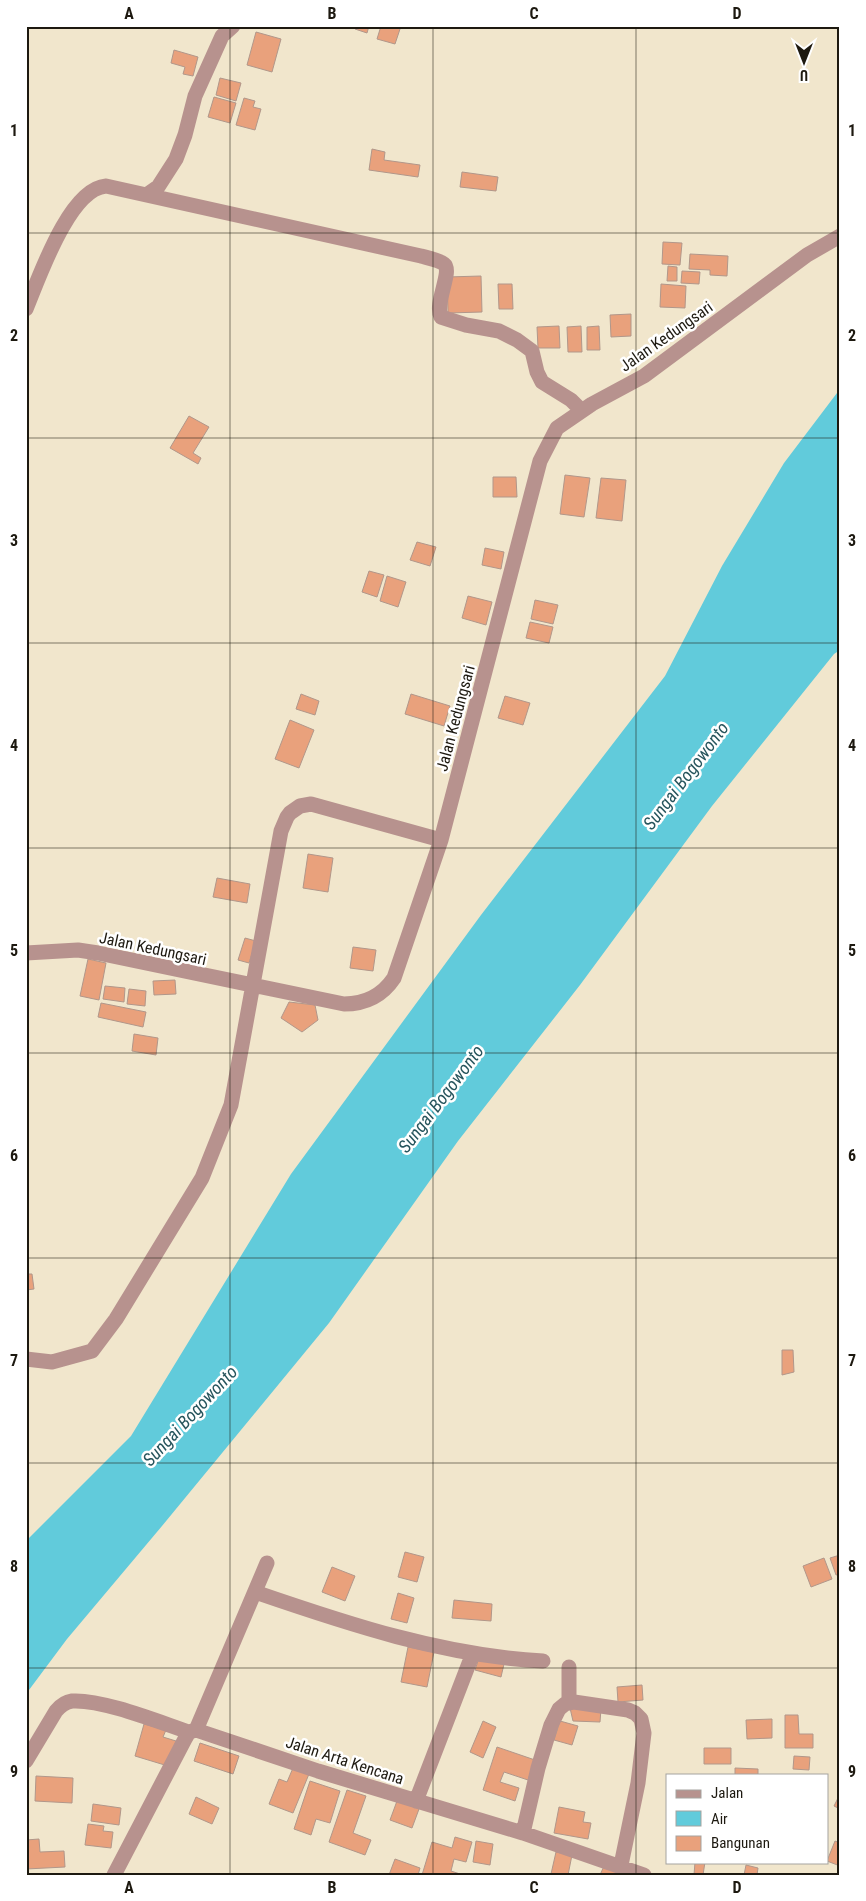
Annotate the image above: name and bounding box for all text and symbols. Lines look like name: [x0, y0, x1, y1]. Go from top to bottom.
text: A: [124, 4, 134, 23]
text: B: [328, 4, 337, 23]
text: C: [529, 4, 539, 23]
text: D: [732, 4, 742, 23]
north arrow: [778, 38, 828, 88]
text: U: [800, 67, 808, 83]
text: 1: [10, 121, 18, 140]
text: 1: [848, 121, 856, 140]
street label: Jalan Kedungsari: [616, 297, 716, 375]
text: 2: [10, 326, 18, 345]
text: 2: [848, 326, 856, 345]
text: 3: [10, 531, 18, 550]
text: 3: [848, 531, 856, 550]
street label: Jalan Kedungsari: [432, 663, 479, 773]
water label: Sungai Bogowonto: [638, 718, 733, 834]
text: 4: [10, 736, 18, 755]
text: 4: [848, 736, 856, 755]
street label: Jalan Kedungsari: [98, 928, 208, 969]
text: 5: [10, 941, 18, 960]
text: 5: [848, 941, 856, 960]
water label: Sungai Bogowonto: [393, 1041, 488, 1157]
text: 6: [10, 1146, 18, 1165]
text: 6: [848, 1146, 856, 1165]
text: 7: [10, 1351, 18, 1370]
text: 7: [848, 1351, 856, 1370]
water label: Sungai Bogowonto: [138, 1361, 241, 1470]
text: 8: [10, 1557, 18, 1576]
text: 8: [848, 1557, 856, 1576]
street label: Jalan Arta Kencana: [283, 1732, 406, 1789]
text: 9: [10, 1762, 18, 1781]
text: 9: [848, 1762, 856, 1781]
legend: [666, 1774, 828, 1864]
text: Jalan: [711, 1784, 743, 1802]
text: Air: [711, 1810, 728, 1828]
text: Bangunan: [711, 1834, 770, 1852]
text: A: [124, 1878, 134, 1897]
text: B: [328, 1878, 337, 1897]
text: C: [529, 1878, 539, 1897]
text: D: [732, 1878, 742, 1897]

